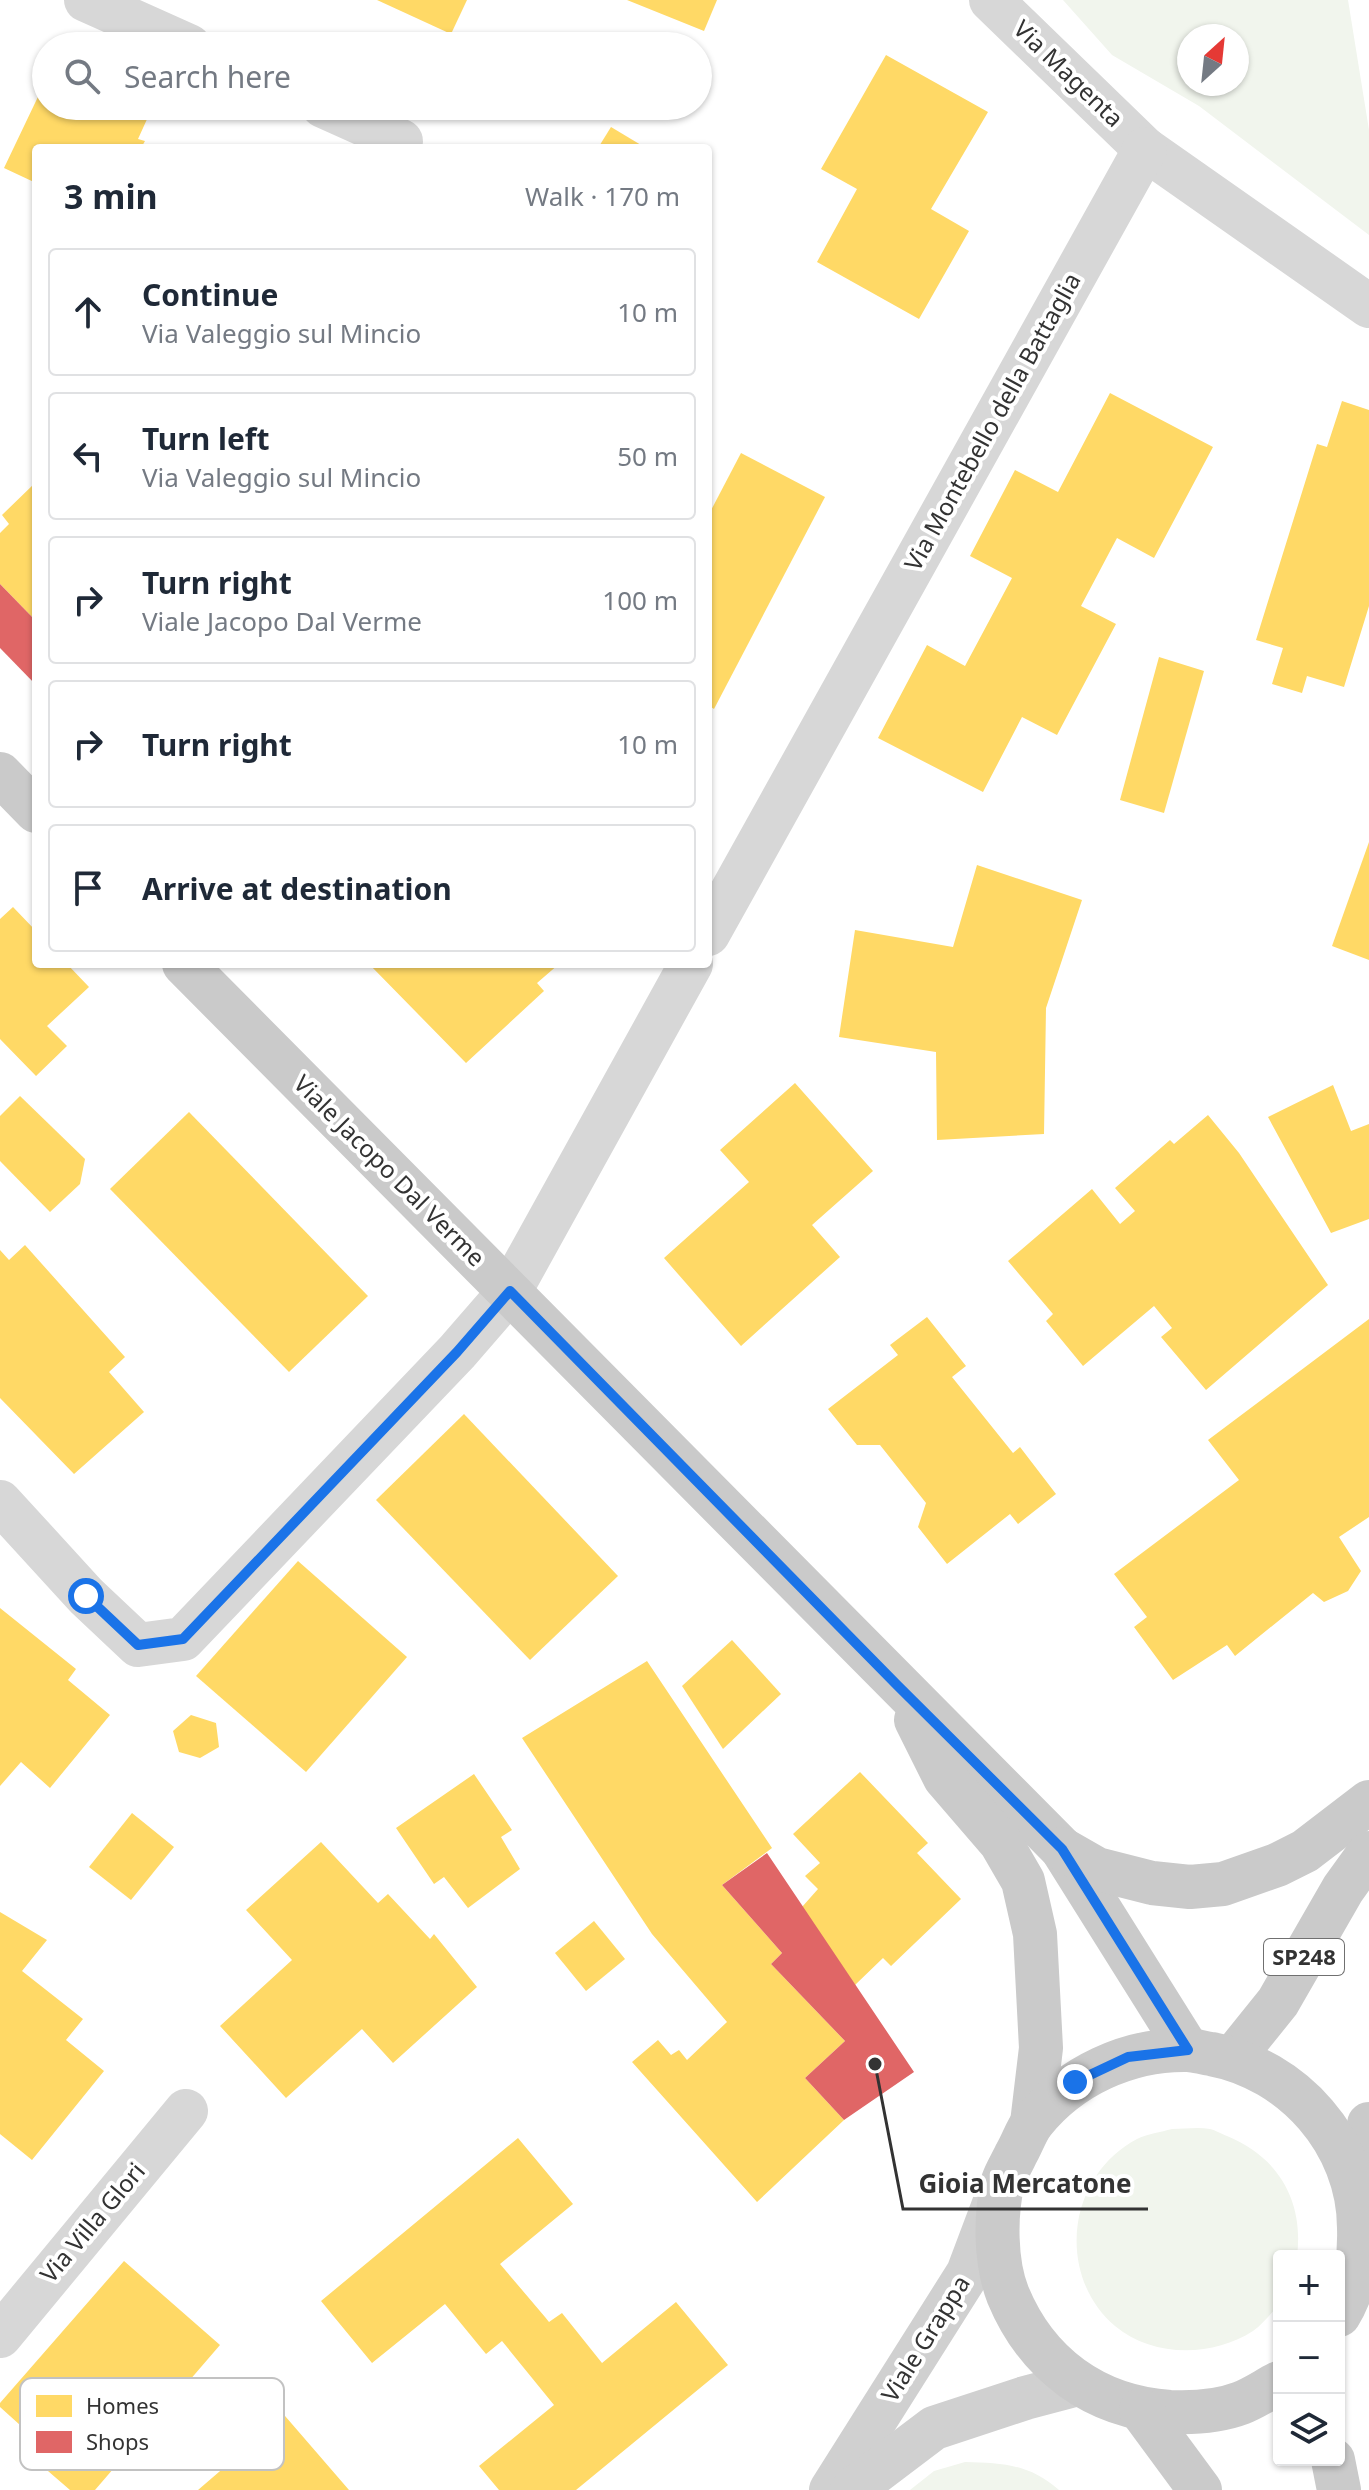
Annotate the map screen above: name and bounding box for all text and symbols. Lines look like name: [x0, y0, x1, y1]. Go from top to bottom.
street label: Via Magenta: [1007, 12, 1131, 134]
north arrow: [1177, 24, 1249, 96]
search box: [32, 32, 712, 120]
icon: search: [60, 54, 104, 98]
text: Search here: [124, 56, 291, 97]
text: 3 min: [64, 173, 158, 219]
text: Walk · 170 m: [525, 178, 680, 214]
street label: Via Montebello della Battaglia: [896, 266, 1088, 576]
text: Continue: [142, 274, 278, 315]
icon: ahead: [66, 290, 110, 334]
text: 10 m: [617, 294, 678, 330]
text: Via Valeggio sul Mincio: [142, 315, 421, 351]
text: Turn left: [142, 418, 270, 459]
icon: left: [66, 434, 110, 478]
text: 50 m: [617, 438, 678, 474]
text: Via Valeggio sul Mincio: [142, 459, 421, 495]
text: Turn right: [142, 562, 292, 603]
icon: right: [66, 578, 110, 622]
text: 100 m: [602, 582, 678, 618]
text: Viale Jacopo Dal Verme: [142, 603, 422, 639]
icon: right: [66, 722, 110, 766]
text: Turn right: [142, 724, 292, 765]
text: 10 m: [617, 726, 678, 762]
icon: arrive: [66, 866, 110, 910]
text: Arrive at destination: [142, 868, 452, 909]
street label: Viale Jacopo Dal Verme: [287, 1067, 493, 1273]
route start: [68, 1578, 104, 1614]
road number: SP248: [1264, 1939, 1344, 1975]
route end: [1057, 2064, 1093, 2100]
street label: Via Villa Glori: [32, 2155, 152, 2289]
callout: Gioia Mercatone: [903, 2159, 1148, 2209]
text: Gioia Mercatone: [918, 2165, 1132, 2201]
map controls: [1273, 2250, 1345, 2466]
button: +: [1273, 2250, 1345, 2322]
street label: Viale Grappa: [873, 2269, 977, 2408]
button: −: [1273, 2322, 1345, 2394]
legend: [20, 2378, 284, 2470]
text: Homes: [86, 2390, 159, 2420]
button: layers: [1273, 2394, 1345, 2466]
text: Shops: [86, 2426, 149, 2456]

